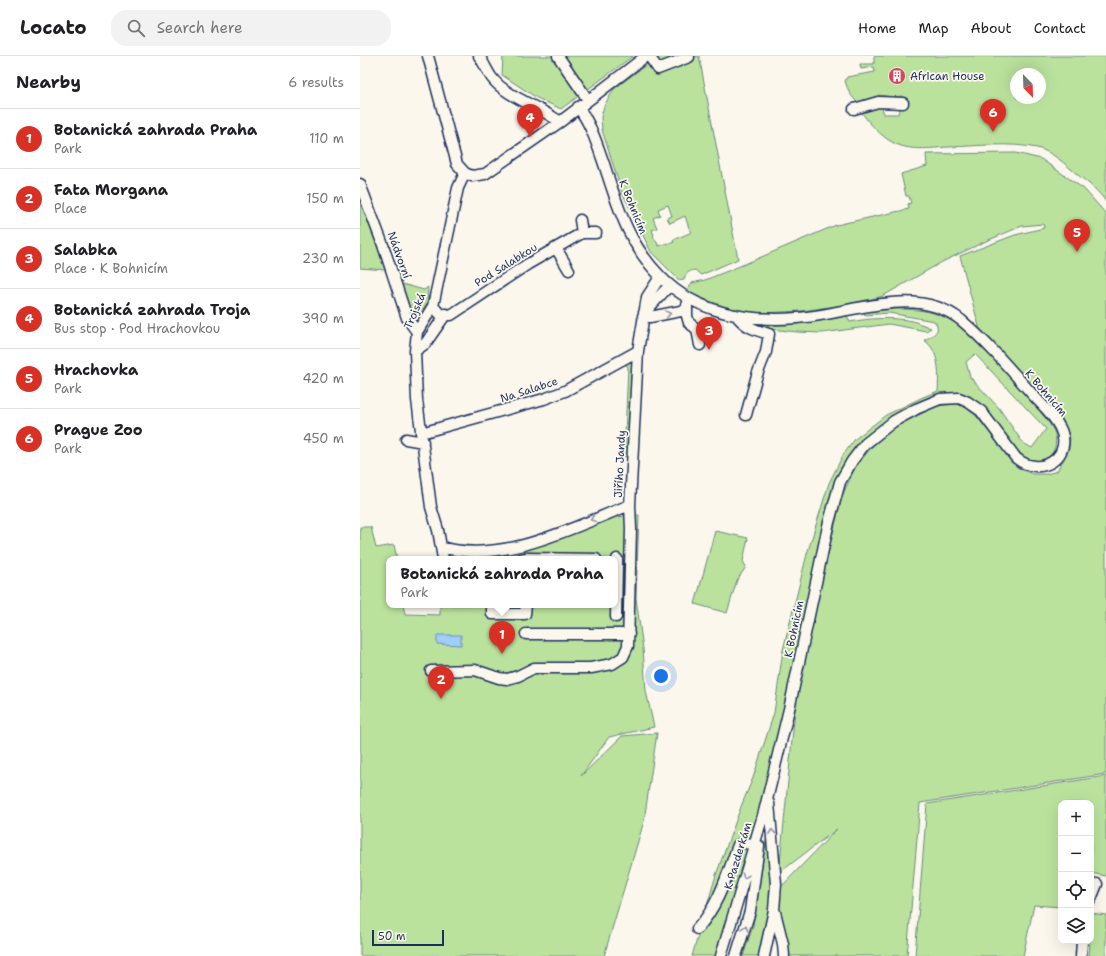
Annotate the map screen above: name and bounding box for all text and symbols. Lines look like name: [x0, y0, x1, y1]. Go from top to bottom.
search box: [111, 10, 391, 46]
text: Locato: [20, 15, 87, 40]
icon: search: [125, 17, 147, 39]
text: Search here: [157, 18, 242, 38]
text: Home: [858, 19, 897, 37]
text: Map: [919, 19, 949, 37]
text: About: [971, 19, 1012, 37]
text: Contact: [1034, 19, 1086, 37]
building icon: African House: [887, 66, 907, 86]
north arrow: [1010, 68, 1046, 104]
place label: African House: [910, 69, 985, 84]
text: Nearby: [16, 71, 81, 93]
text: 6 results: [288, 74, 344, 91]
pin: 6: [980, 99, 1006, 132]
pin: 4: [517, 104, 543, 137]
text: Botanická zahrada Praha: [54, 120, 257, 140]
text: 1: [26, 130, 32, 147]
text: 110 m: [309, 130, 344, 147]
text: Park: [54, 140, 82, 157]
street label: K Bohnicím: [615, 177, 651, 237]
text: Fata Morgana: [54, 180, 168, 200]
text: 2: [24, 190, 34, 207]
text: 150 m: [306, 190, 344, 207]
text: Place: [54, 200, 87, 217]
pin: 5: [1064, 219, 1090, 252]
street label: Nádvorní: [384, 230, 414, 280]
text: Salabka: [54, 240, 117, 260]
street label: Pod Salabkou: [472, 240, 540, 290]
text: 3: [24, 250, 34, 267]
text: 230 m: [302, 250, 344, 267]
text: Place · K Bohnicím: [54, 260, 168, 277]
street label: Trojská: [401, 290, 429, 331]
text: Botanická zahrada Troja: [54, 300, 250, 320]
text: 4: [24, 310, 34, 327]
text: 390 m: [302, 310, 344, 327]
one-way arrow: [665, 310, 671, 318]
pin: 3: [696, 317, 722, 350]
text: Bus stop · Pod Hrachovkou: [54, 320, 220, 337]
text: Hrachovka: [54, 360, 138, 380]
street label: K Bohnicím: [1021, 366, 1071, 420]
text: 5: [25, 370, 33, 387]
text: 420 m: [302, 370, 344, 387]
street label: Na Salabce: [498, 374, 560, 406]
text: Park: [54, 380, 82, 397]
text: Prague Zoo: [54, 420, 143, 440]
text: 6: [24, 430, 34, 447]
text: 450 m: [303, 430, 344, 447]
street label: Jiřího Jandy: [611, 430, 629, 498]
text: Park: [54, 440, 82, 457]
one-way arrow: [590, 515, 597, 523]
popup: [386, 556, 618, 608]
text: Botanická zahrada Praha: [400, 564, 604, 584]
text: Park: [400, 584, 428, 601]
street label: K Bohnicím: [781, 599, 807, 659]
pin: 1: [489, 621, 515, 654]
pin: 2: [428, 666, 454, 699]
your location: [651, 666, 671, 686]
map controls: [1058, 800, 1094, 944]
button: +: [1058, 800, 1094, 836]
street label: K Pazderkám: [721, 820, 756, 892]
one-way arrow: [767, 829, 776, 835]
button: −: [1058, 836, 1094, 872]
button: locate: [1058, 872, 1094, 908]
one-way arrow: [741, 873, 750, 880]
button: layers: [1058, 908, 1094, 944]
one-way arrow: [740, 925, 749, 932]
scale bar: [372, 928, 444, 947]
text: 50 m: [378, 929, 406, 944]

